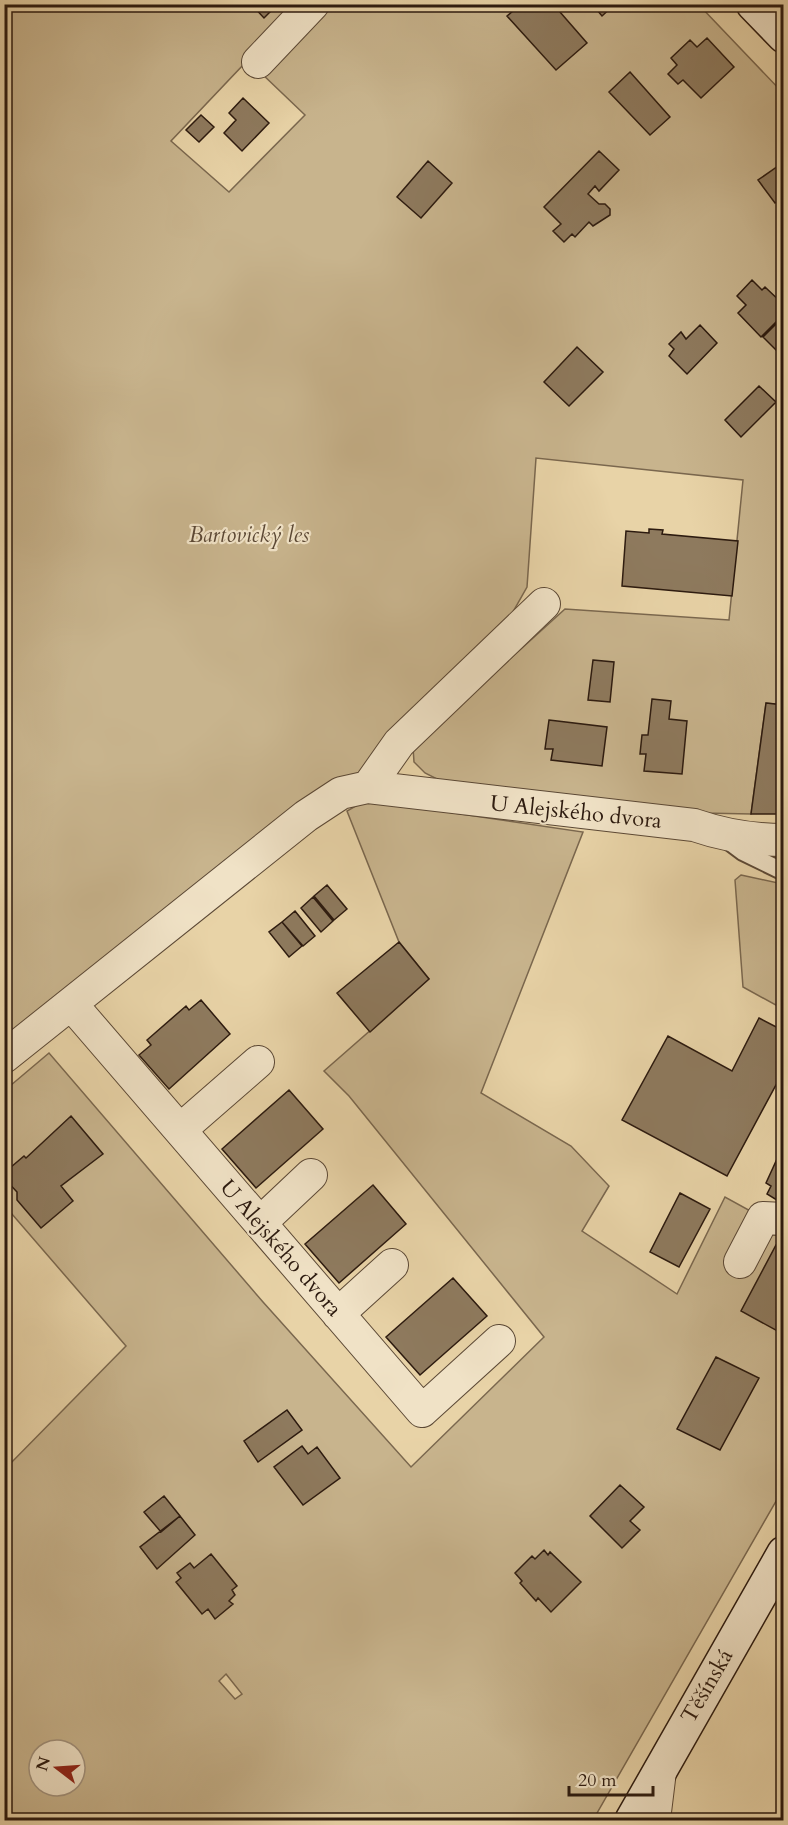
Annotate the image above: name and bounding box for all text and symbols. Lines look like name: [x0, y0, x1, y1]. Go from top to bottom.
park label: Bartovický les: [189, 520, 310, 550]
street label: U Alejského dvora: [489, 788, 664, 836]
street label: U Alejského dvora: [213, 1173, 349, 1323]
street label: Těšínská: [674, 1643, 740, 1728]
north arrow: [27, 1738, 87, 1798]
text: N: [31, 1754, 56, 1774]
scale bar: [569, 1759, 653, 1797]
text: 20 m: [578, 1768, 617, 1793]

